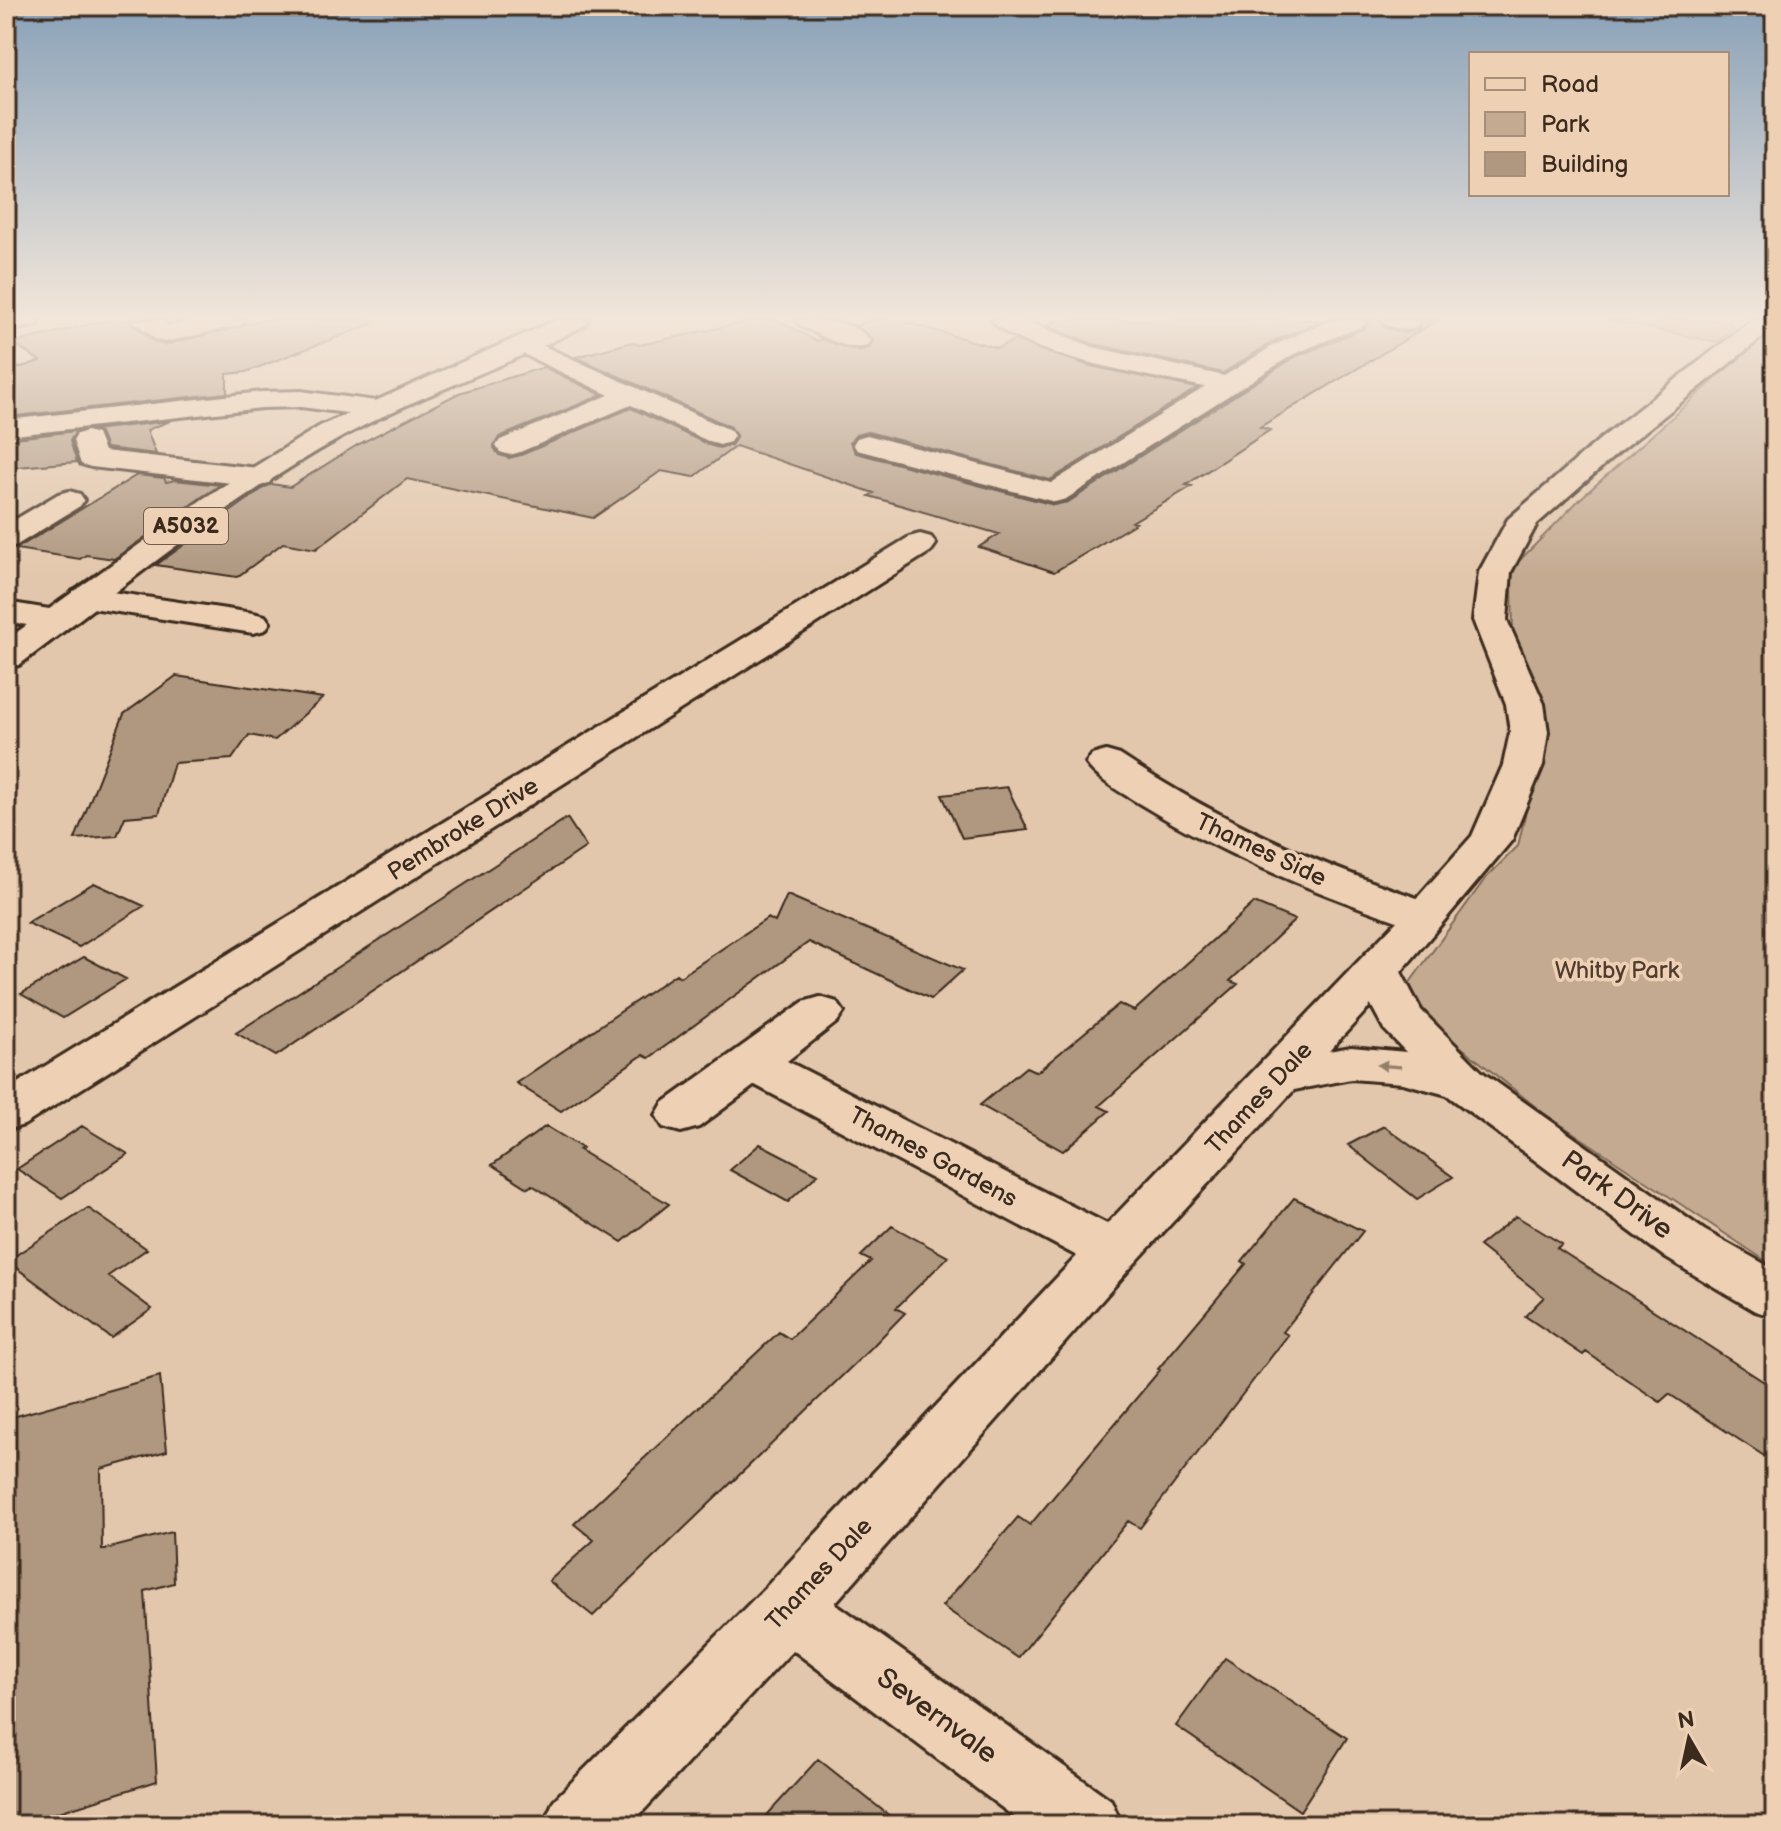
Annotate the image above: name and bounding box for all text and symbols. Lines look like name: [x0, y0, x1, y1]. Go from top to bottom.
legend: [1469, 52, 1729, 196]
text: Road: [1541, 70, 1599, 99]
text: Park: [1541, 110, 1589, 139]
text: Building: [1541, 150, 1628, 179]
road number: A5032: [144, 508, 228, 544]
street label: Pembroke Drive: [382, 771, 544, 887]
street label: Thames Side: [1191, 807, 1331, 893]
park label: Whitby Park: [1555, 956, 1679, 985]
street label: Thames Dale: [1200, 1036, 1318, 1160]
one-way arrow: [1376, 1059, 1401, 1072]
street label: Thames Gardens: [844, 1100, 1022, 1214]
street label: Park Drive: [1555, 1144, 1679, 1246]
street label: Thames Dale: [760, 1512, 878, 1636]
street label: Severnvale: [870, 1661, 1004, 1771]
north arrow: [1649, 1699, 1729, 1779]
text: N: [1676, 1706, 1696, 1735]

